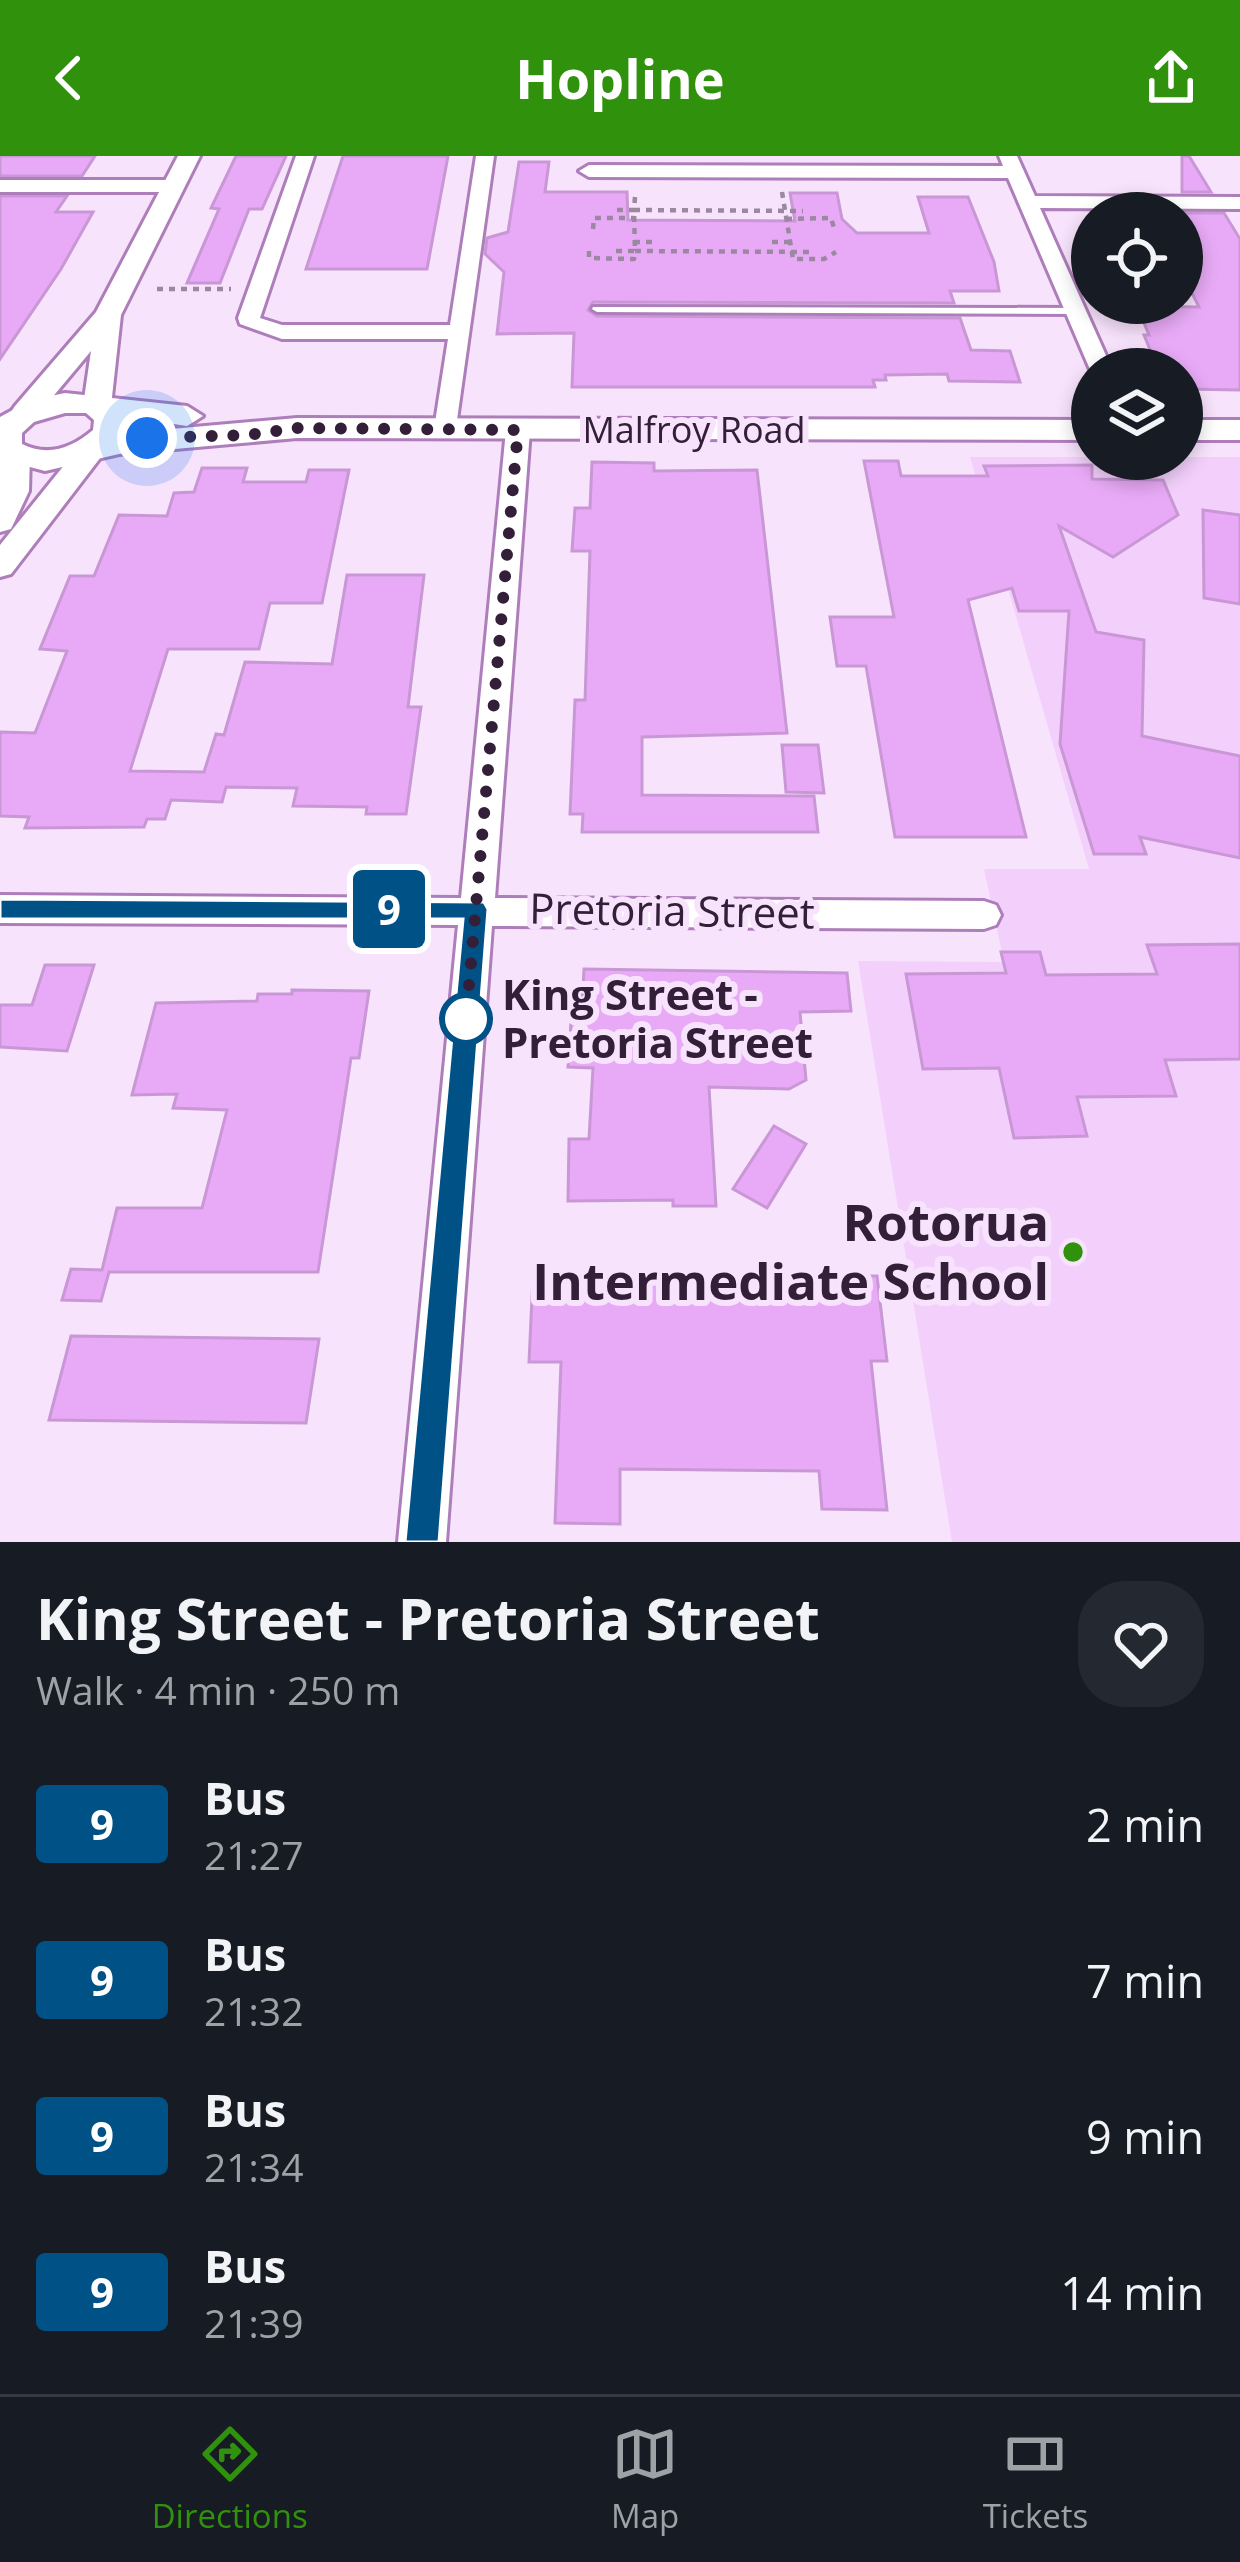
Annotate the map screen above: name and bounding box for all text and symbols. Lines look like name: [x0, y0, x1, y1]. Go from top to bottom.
text: Hopline: [515, 41, 725, 115]
icon: back: [36, 45, 102, 111]
icon: share: [1138, 45, 1204, 111]
map controls: [1071, 192, 1203, 480]
button: locate: [1071, 192, 1203, 324]
button: layers: [1071, 348, 1203, 480]
street label: Malfroy Road: [582, 405, 806, 454]
your location: [117, 408, 177, 468]
line badge: 9: [350, 870, 428, 948]
street label: Pretoria Street: [529, 879, 815, 940]
text: 9: [377, 880, 401, 937]
place label: King Street - Pretoria Street: [502, 965, 813, 1070]
marker: King Street - Pretoria Street: [441, 994, 491, 1044]
place label: Rotorua Intermediate School: [532, 1186, 1049, 1315]
marker: Rotorua Intermediate School: [1060, 1239, 1086, 1265]
text: King Street - Pretoria Street: [36, 1579, 820, 1657]
button: heart: [1078, 1581, 1204, 1707]
text: Walk · 4 min · 250 m: [36, 1663, 400, 1716]
text: Bus: [204, 1767, 286, 1828]
text: 2 min: [1086, 1794, 1204, 1855]
text: 9: [90, 1795, 114, 1852]
text: 21:27: [204, 1828, 303, 1881]
text: Bus: [204, 1923, 286, 1984]
text: 7 min: [1086, 1950, 1204, 2011]
text: 9: [90, 1951, 114, 2008]
text: 21:32: [204, 1984, 303, 2037]
text: Bus: [204, 2079, 286, 2140]
text: 9 min: [1086, 2106, 1204, 2167]
text: 9: [90, 2107, 114, 2164]
text: 21:34: [204, 2140, 303, 2193]
text: Bus: [204, 2235, 286, 2296]
text: 14 min: [1060, 2262, 1204, 2323]
text: 9: [90, 2263, 114, 2320]
text: 21:39: [204, 2296, 303, 2349]
tab: Directions: [152, 2421, 308, 2538]
tab: Map: [611, 2421, 679, 2538]
tab: Tickets: [983, 2421, 1088, 2538]

